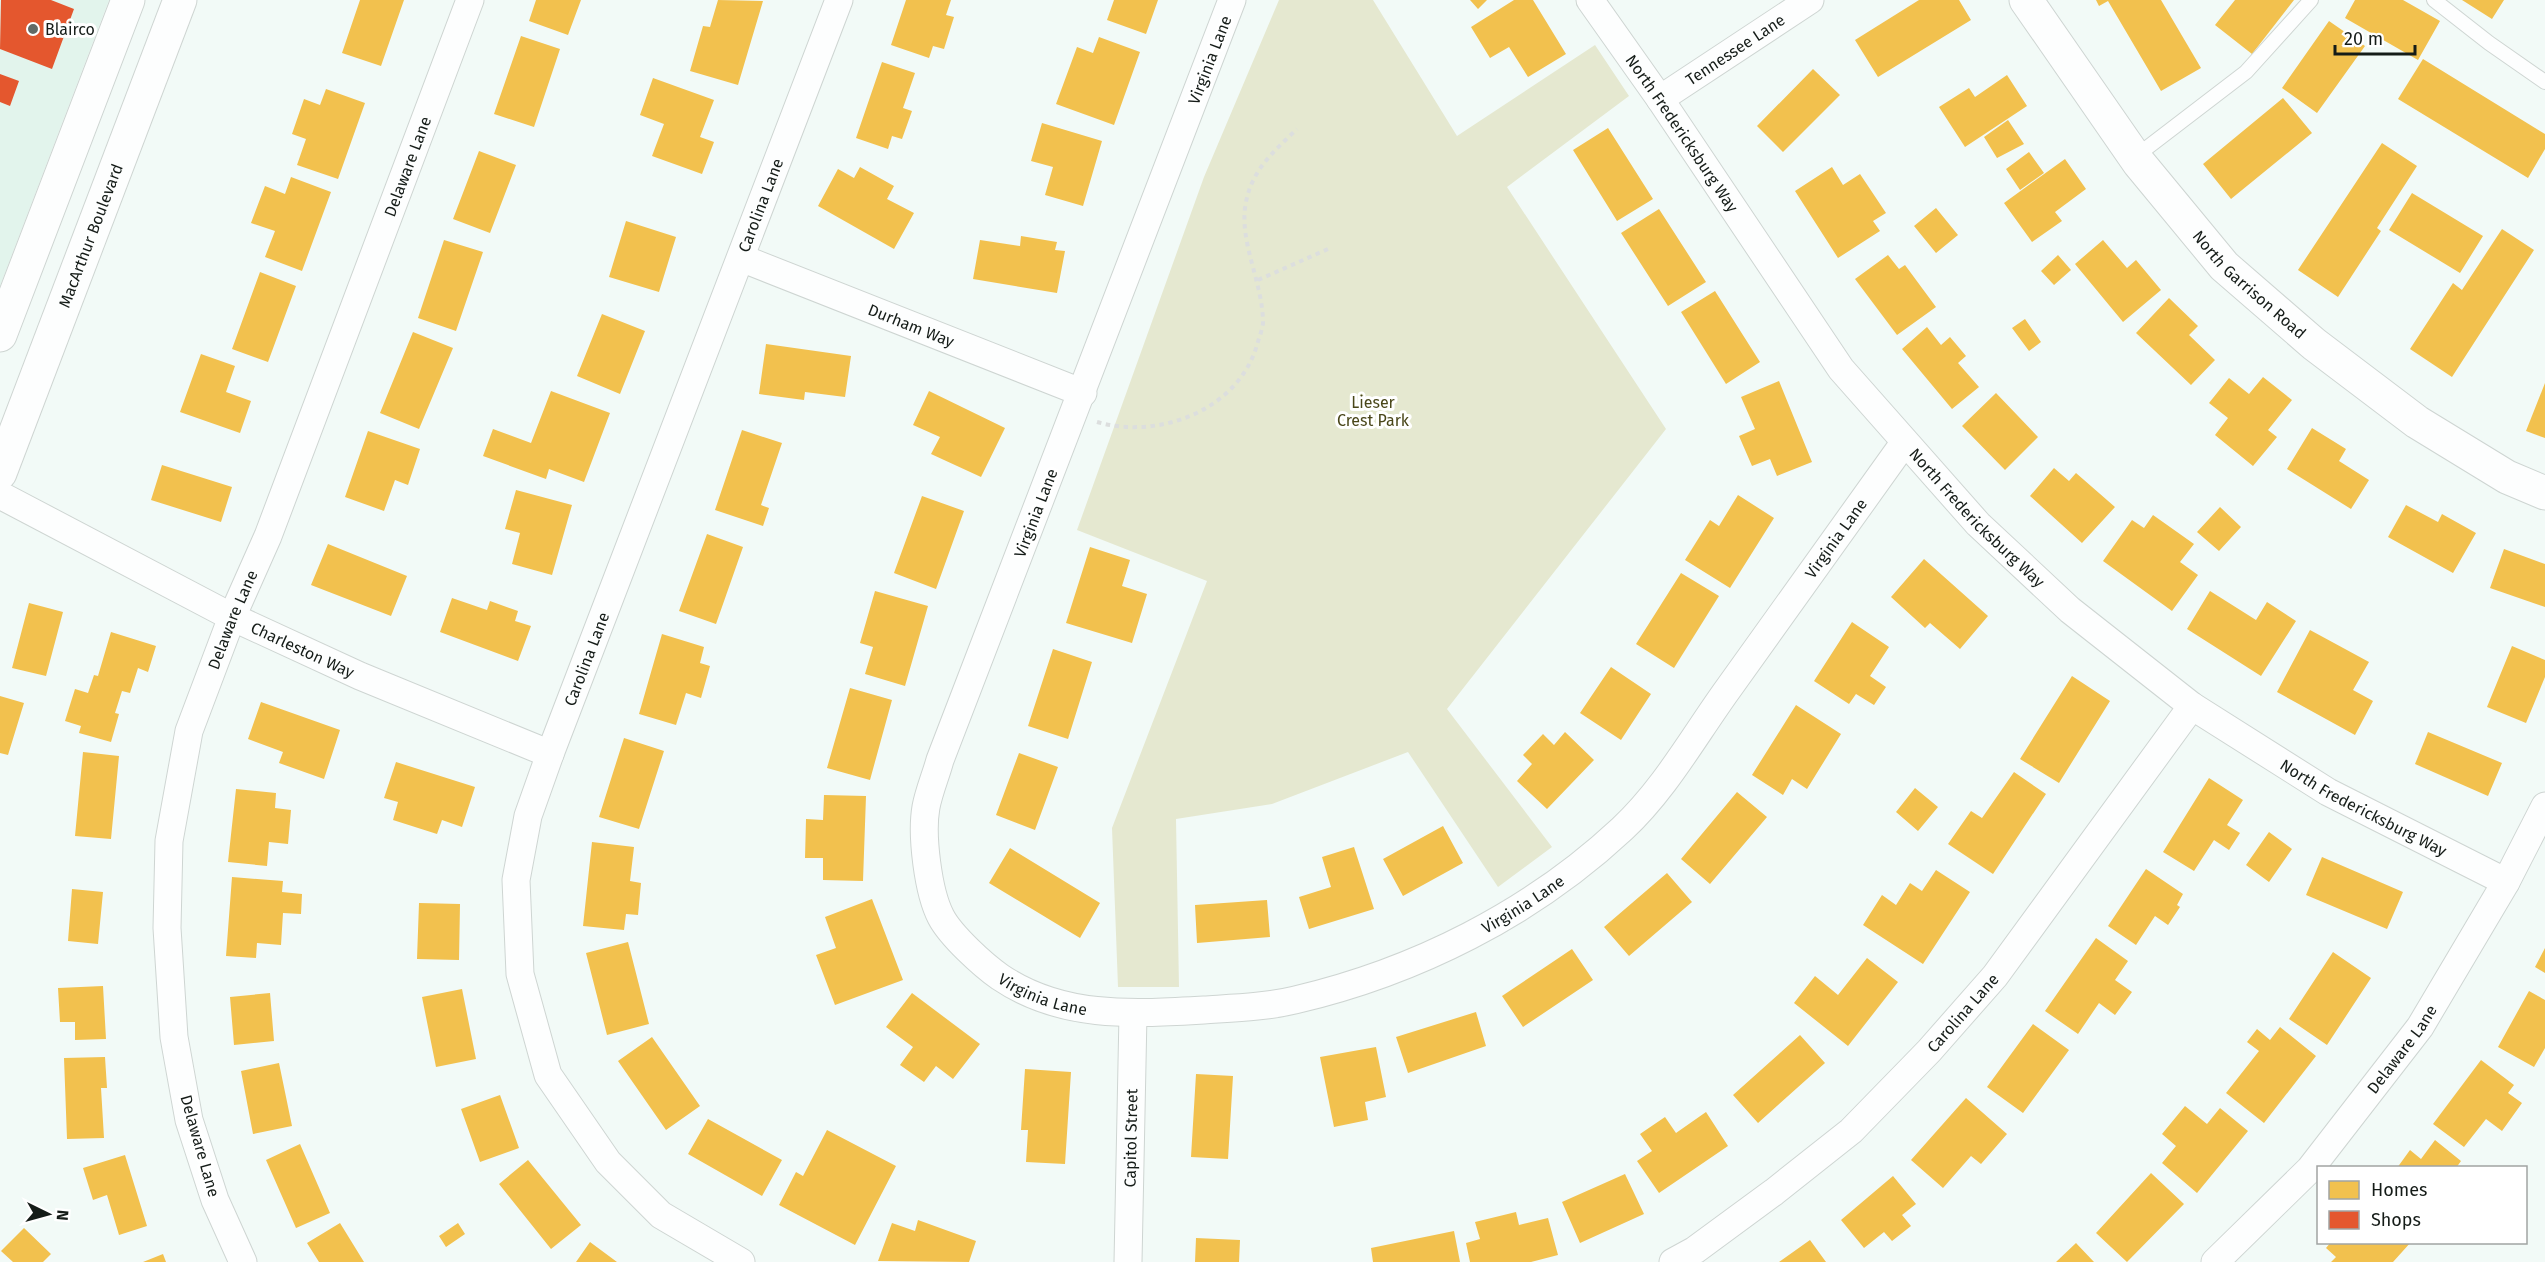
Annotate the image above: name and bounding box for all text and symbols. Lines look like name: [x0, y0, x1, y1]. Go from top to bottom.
street label: Tennessee Lane: [1682, 10, 1788, 89]
street label: Virginia Lane: [1184, 13, 1236, 107]
scale bar: [2335, 18, 2414, 56]
place label: Blairco: [45, 20, 95, 39]
marker: Blairco: [26, 22, 40, 36]
text: 20 m: [2344, 28, 2383, 50]
street label: North Fredericksburg Way: [1622, 51, 1743, 216]
street label: Delaware Lane: [380, 114, 435, 219]
street label: Carolina Lane: [734, 156, 787, 255]
street label: MacArthur Boulevard: [54, 161, 126, 310]
street label: North Garrison Road: [2189, 226, 2310, 342]
street label: Durham Way: [865, 300, 957, 351]
park label: Lieser Crest Park: [1337, 393, 1410, 430]
street label: North Fredericksburg Way: [1906, 444, 2049, 591]
street label: Virginia Lane: [1010, 466, 1062, 560]
street label: Virginia Lane: [1801, 495, 1871, 582]
street label: Delaware Lane: [204, 567, 261, 672]
street label: Carolina Lane: [560, 609, 613, 709]
street label: Charleston Way: [248, 618, 357, 682]
street label: North Fredericksburg Way: [2277, 755, 2450, 860]
street label: Virginia Lane: [1478, 871, 1568, 937]
street label: Virginia Lane: [995, 969, 1089, 1019]
street label: Carolina Lane: [1923, 969, 2002, 1056]
street label: Delaware Lane: [2363, 1001, 2441, 1097]
street label: Capitol Street: [1120, 1088, 1141, 1188]
street label: Delaware Lane: [176, 1093, 224, 1199]
legend: [2317, 1166, 2527, 1244]
text: Homes: [2371, 1179, 2427, 1201]
north arrow: [18, 1184, 78, 1244]
text: N: [53, 1209, 72, 1221]
text: Shops: [2371, 1209, 2421, 1231]

